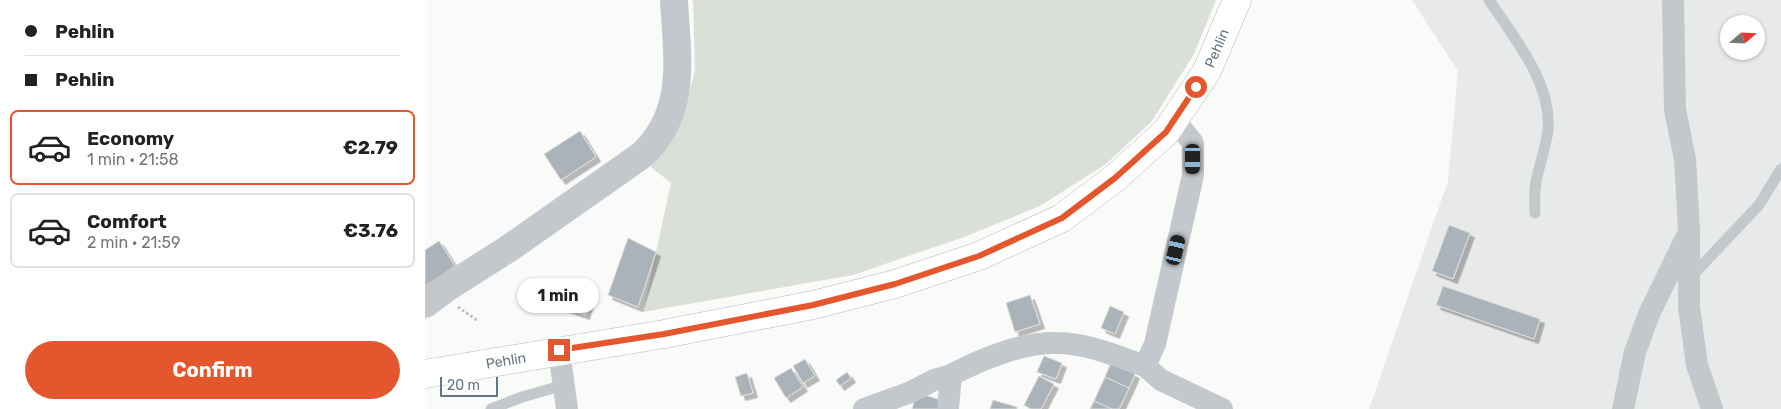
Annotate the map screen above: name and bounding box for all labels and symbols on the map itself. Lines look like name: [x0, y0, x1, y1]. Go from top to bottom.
north arrow: [1720, 15, 1765, 60]
street label: Pehlin: [1201, 26, 1233, 70]
route start: [1185, 76, 1207, 98]
car: [1185, 144, 1200, 174]
car: [1165, 234, 1186, 266]
callout: 1 min: [518, 278, 600, 312]
route end: [548, 339, 570, 361]
street label: Pehlin: [485, 349, 527, 373]
scale bar: [440, 374, 497, 397]

